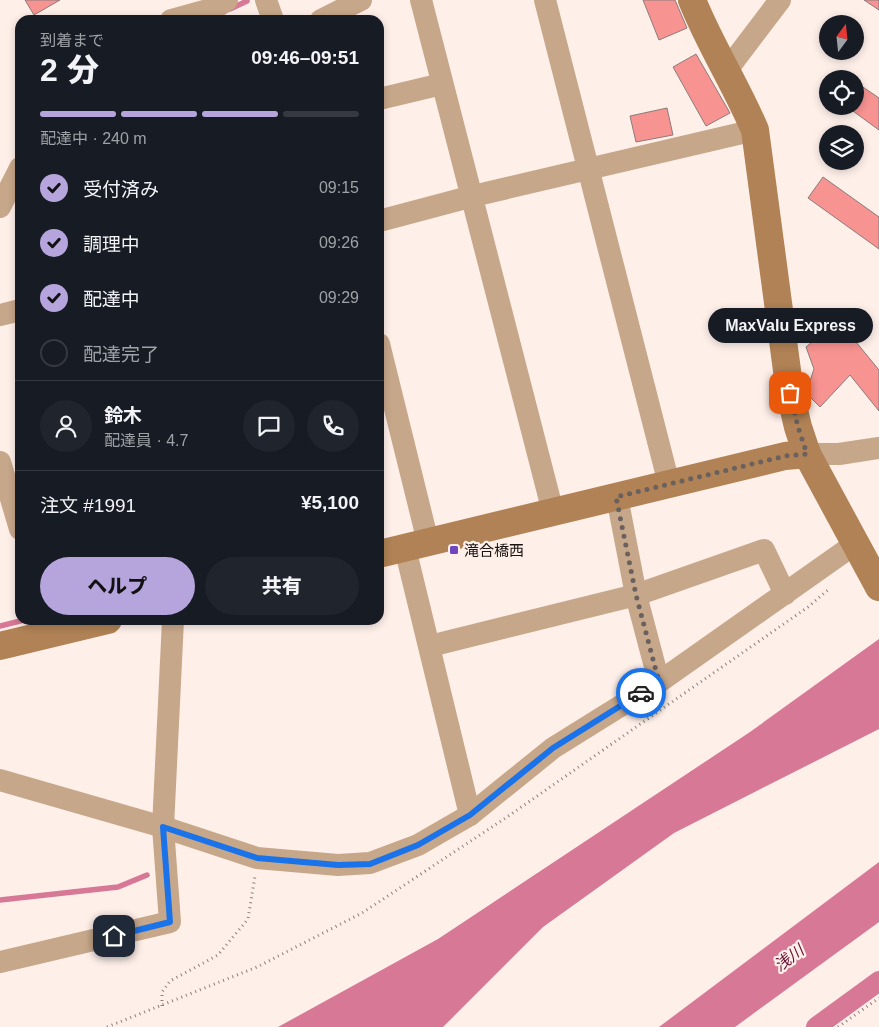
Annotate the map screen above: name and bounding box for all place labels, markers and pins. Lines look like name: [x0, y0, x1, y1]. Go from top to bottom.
callout: MaxValu Express: [708, 308, 872, 343]
pin: [769, 372, 811, 414]
place label: 滝合橋西: [464, 542, 524, 559]
marker: 滝合橋西: [448, 544, 460, 556]
pin: [93, 915, 135, 957]

